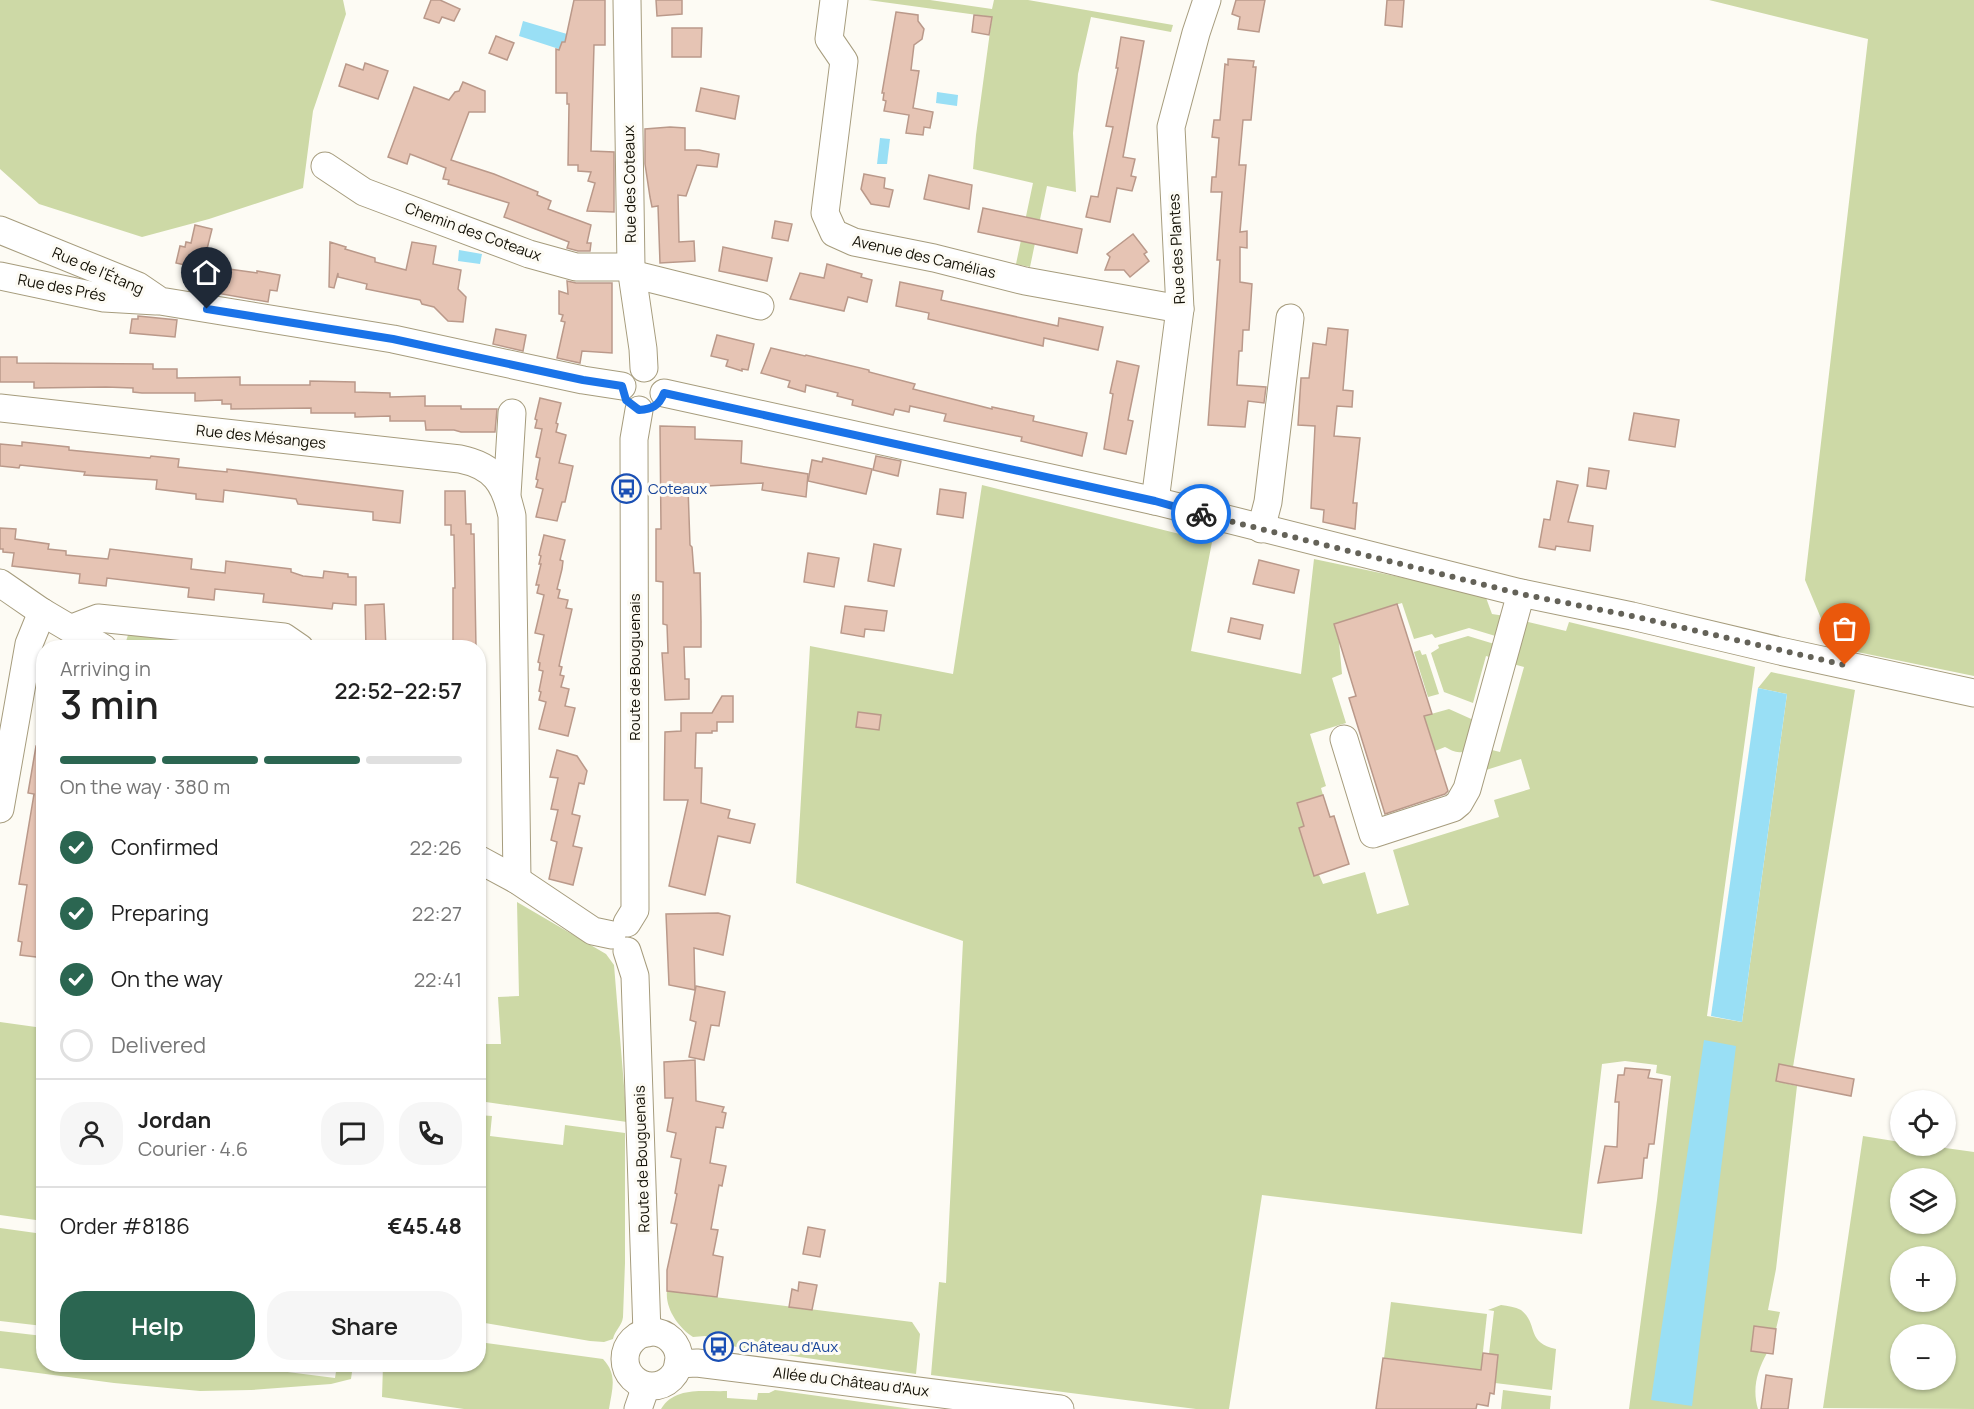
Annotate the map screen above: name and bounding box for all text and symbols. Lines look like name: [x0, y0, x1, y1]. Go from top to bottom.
street label: Rue des Coteaux: [618, 125, 641, 243]
street label: Rue des Plantes: [1163, 193, 1190, 305]
street label: Chemin des Coteaux: [402, 197, 544, 266]
street label: Avenue des Camélias: [850, 230, 998, 283]
street label: Rue de l'Étang: [49, 242, 147, 299]
pin: [181, 247, 232, 309]
icon: home: [190, 256, 223, 289]
street label: Rue des Prés: [16, 269, 108, 306]
street label: Rue des Mésanges: [195, 419, 327, 454]
bus stop icon: Coteaux: [611, 473, 643, 505]
place label: Coteaux: [648, 478, 707, 499]
courier: [1171, 484, 1231, 544]
icon: bike: [1185, 498, 1218, 531]
street label: Route de Bouguenais: [624, 593, 645, 741]
pin: [1819, 603, 1870, 665]
icon: bag: [1828, 612, 1861, 645]
text: Arriving in: [60, 655, 151, 682]
text: 22:52–22:57: [335, 676, 462, 706]
text: 3 min: [60, 677, 159, 731]
text: On the way · 380 m: [60, 773, 230, 800]
icon: check: [60, 831, 93, 864]
text: Confirmed: [111, 832, 219, 862]
text: 22:26: [409, 834, 462, 861]
icon: check: [60, 897, 93, 930]
text: Preparing: [111, 898, 209, 928]
text: 22:27: [412, 900, 462, 927]
icon: check: [60, 963, 93, 996]
text: On the way: [111, 964, 223, 994]
text: 22:41: [414, 966, 462, 993]
text: Delivered: [111, 1030, 206, 1060]
street label: Route de Bouguenais: [628, 1085, 655, 1233]
map controls: [1890, 1090, 1956, 1390]
button: locate: [1890, 1090, 1956, 1156]
button: person: [60, 1102, 123, 1165]
button: chat: [321, 1102, 384, 1165]
button: phone: [399, 1102, 462, 1165]
text: Jordan: [138, 1105, 211, 1135]
text: Courier · 4.6: [138, 1135, 248, 1162]
button: layers: [1890, 1168, 1956, 1234]
text: Order #8186: [60, 1211, 190, 1241]
text: €45.48: [388, 1211, 462, 1241]
button: +: [1890, 1246, 1956, 1312]
button: Help: [60, 1291, 255, 1360]
button: Share: [267, 1291, 462, 1360]
button: −: [1890, 1324, 1956, 1390]
bus stop icon: Château d'Aux: [702, 1331, 734, 1363]
place label: Château d'Aux: [739, 1336, 838, 1357]
street label: Allée du Château d'Aux: [772, 1362, 930, 1402]

